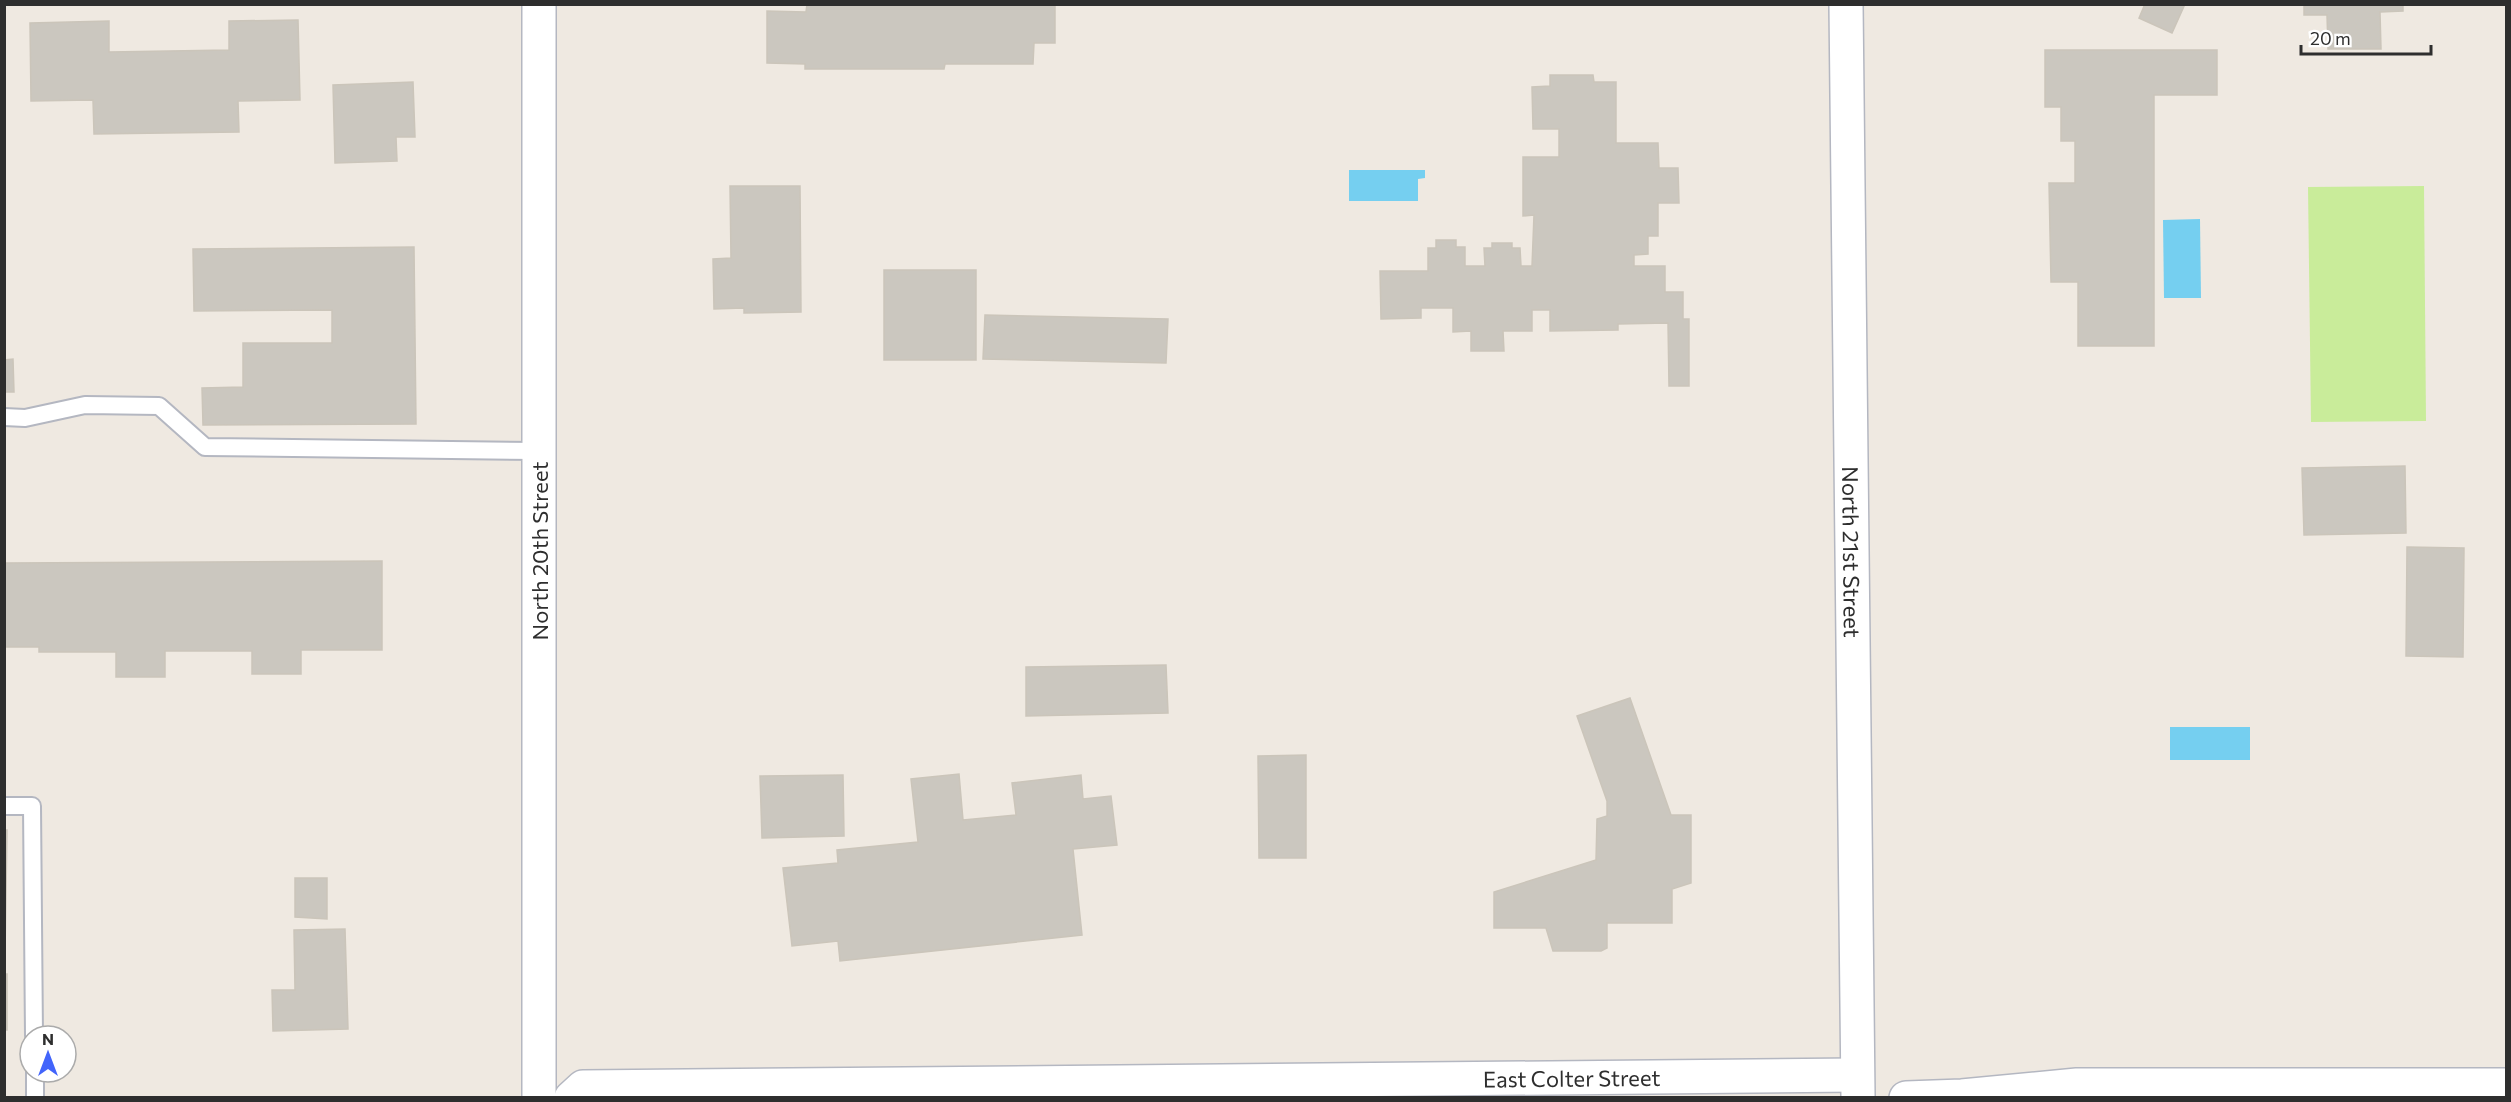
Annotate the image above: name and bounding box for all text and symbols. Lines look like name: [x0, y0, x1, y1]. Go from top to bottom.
scale bar: [2301, 18, 2432, 56]
text: 20 m: [2310, 27, 2351, 49]
street label: North 20th Street: [526, 462, 553, 640]
street label: North 21st Street: [1838, 466, 1866, 638]
north arrow: [18, 1024, 78, 1084]
text: N: [42, 1029, 54, 1048]
street label: East Colter Street: [1483, 1063, 1660, 1092]

